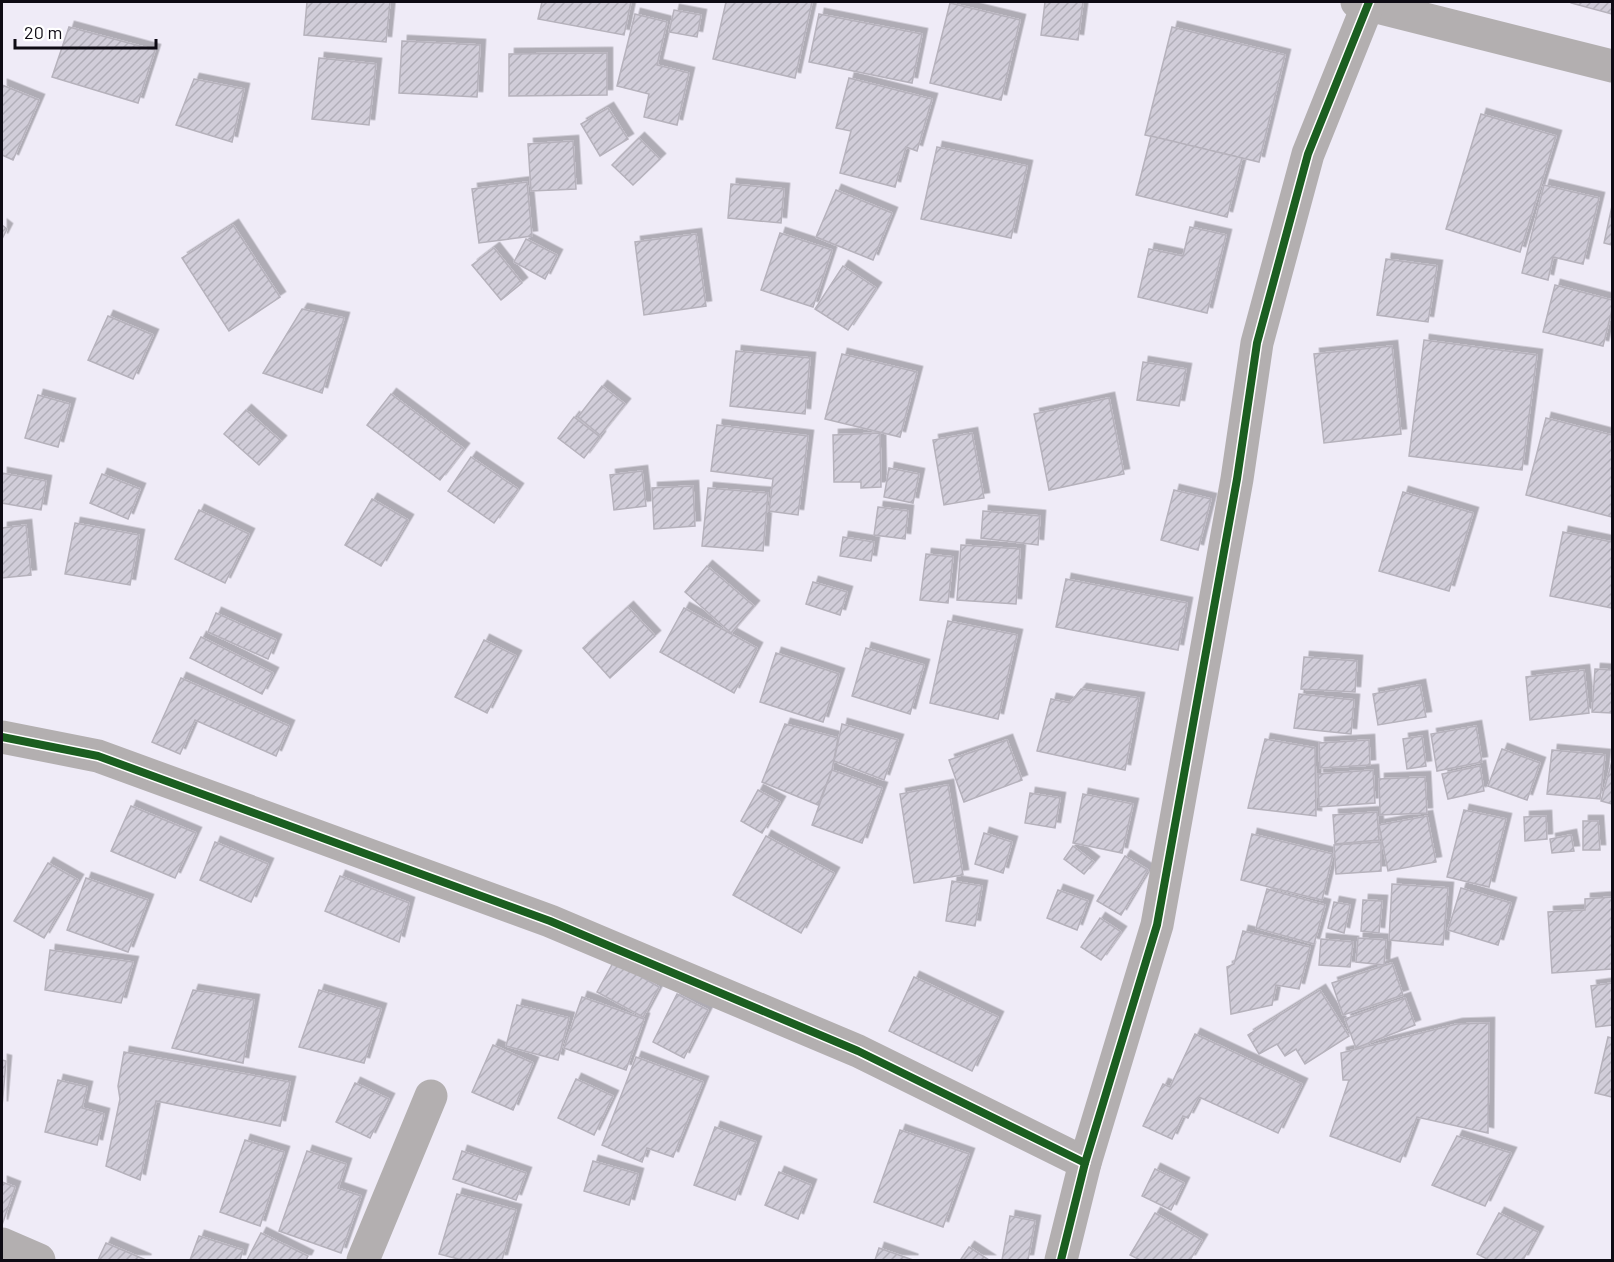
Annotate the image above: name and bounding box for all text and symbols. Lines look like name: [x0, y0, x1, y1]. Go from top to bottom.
scale bar: [15, 12, 156, 50]
text: 20 m: [24, 21, 62, 43]

